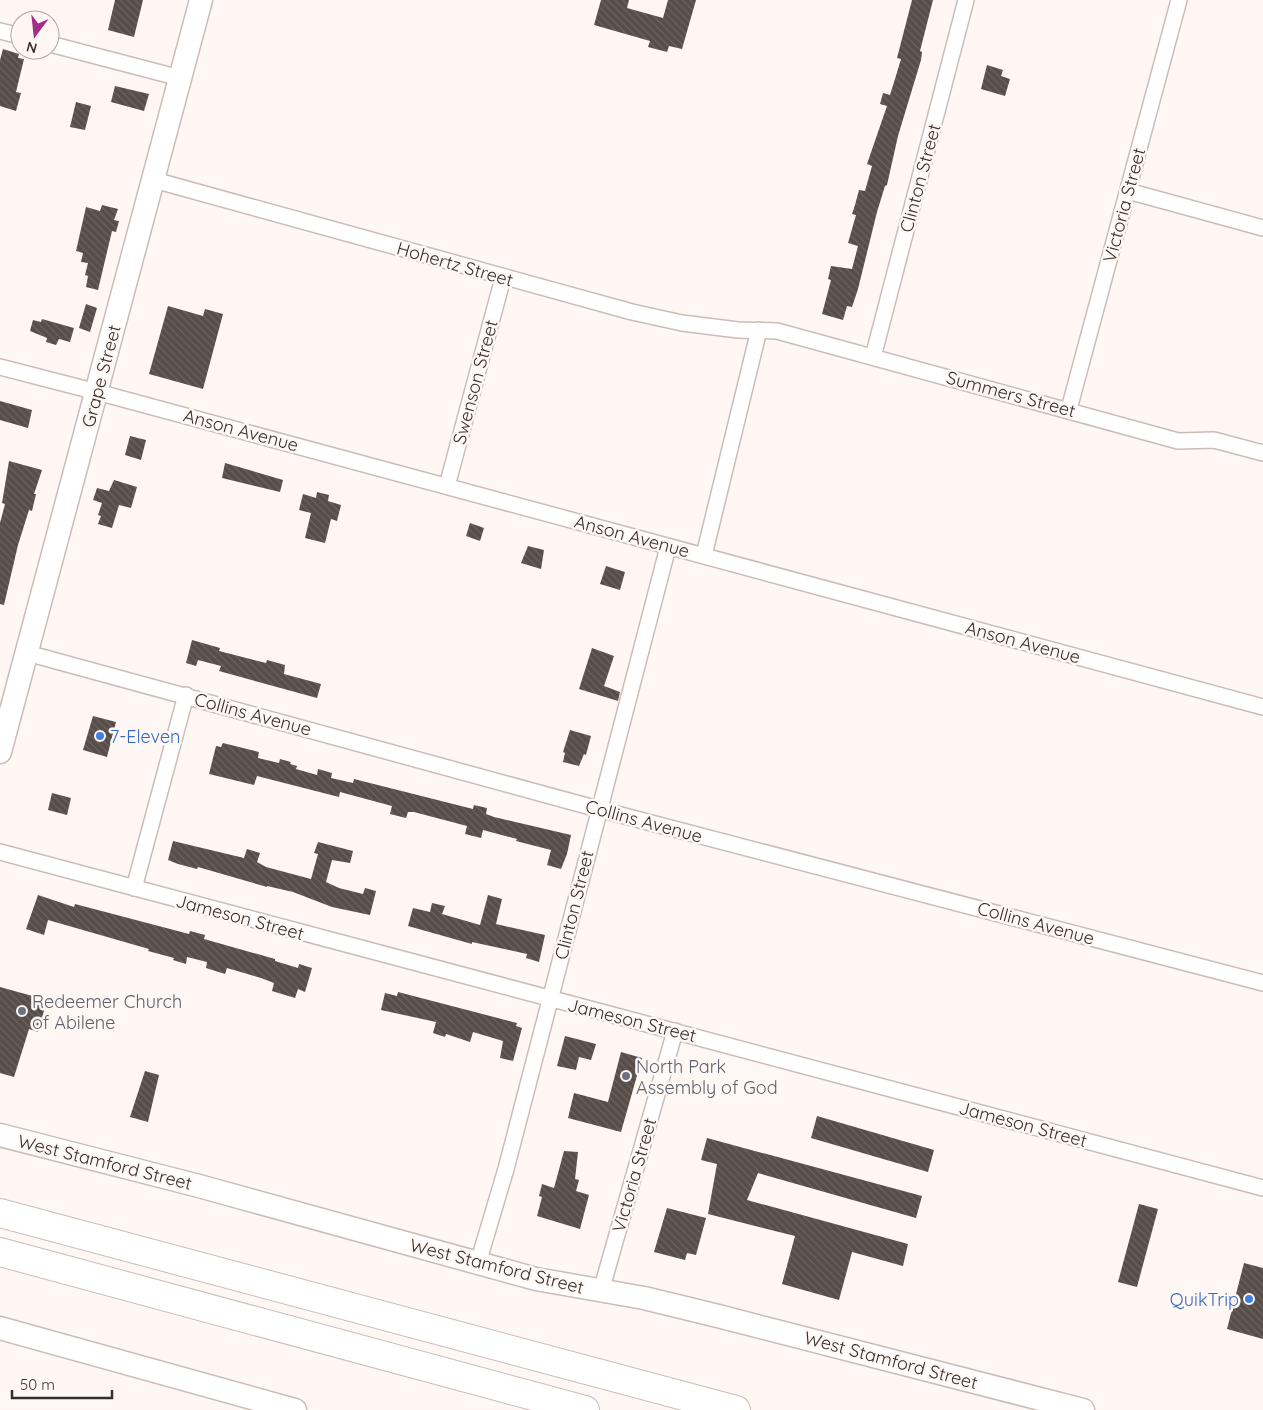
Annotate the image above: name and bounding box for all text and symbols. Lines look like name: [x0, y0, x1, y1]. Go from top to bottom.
north arrow: [10, 10, 60, 60]
text: N: [24, 38, 39, 58]
street label: Clinton Street: [894, 121, 946, 235]
street label: Victoria Street: [1098, 145, 1150, 265]
street label: Hohertz Street: [394, 236, 516, 292]
street label: Swenson Street: [447, 317, 503, 447]
street label: Grape Street: [76, 322, 126, 430]
street label: Summers Street: [944, 366, 1078, 422]
street label: Anson Avenue: [181, 404, 301, 456]
street label: Anson Avenue: [572, 510, 692, 562]
street label: Anson Avenue: [963, 616, 1083, 668]
street label: Collins Avenue: [192, 687, 314, 741]
place label: 7-Eleven: [110, 725, 181, 748]
marker: 7-Eleven: [94, 730, 106, 742]
street label: Collins Avenue: [583, 794, 705, 848]
street label: Clinton Street: [549, 848, 599, 962]
street label: Jameson Street: [173, 889, 307, 945]
street label: Collins Avenue: [975, 896, 1097, 950]
place label: Redeemer Church of Abilene: [32, 990, 182, 1034]
street label: Jameson Street: [565, 993, 699, 1047]
marker: Redeemer Church of Abilene: [16, 1005, 28, 1017]
place label: North Park Assembly of God: [636, 1055, 778, 1099]
marker: North Park Assembly of God: [620, 1070, 632, 1082]
street label: Jameson Street: [956, 1096, 1090, 1152]
street label: Victoria Street: [607, 1115, 661, 1235]
street label: West Stamford Street: [16, 1129, 194, 1195]
street label: West Stamford Street: [408, 1233, 586, 1299]
place label: QuikTrip: [1170, 1288, 1239, 1311]
marker: QuikTrip: [1243, 1293, 1255, 1305]
street label: West Stamford Street: [802, 1326, 980, 1394]
scale bar: [12, 1368, 112, 1400]
text: 50 m: [20, 1375, 55, 1394]

